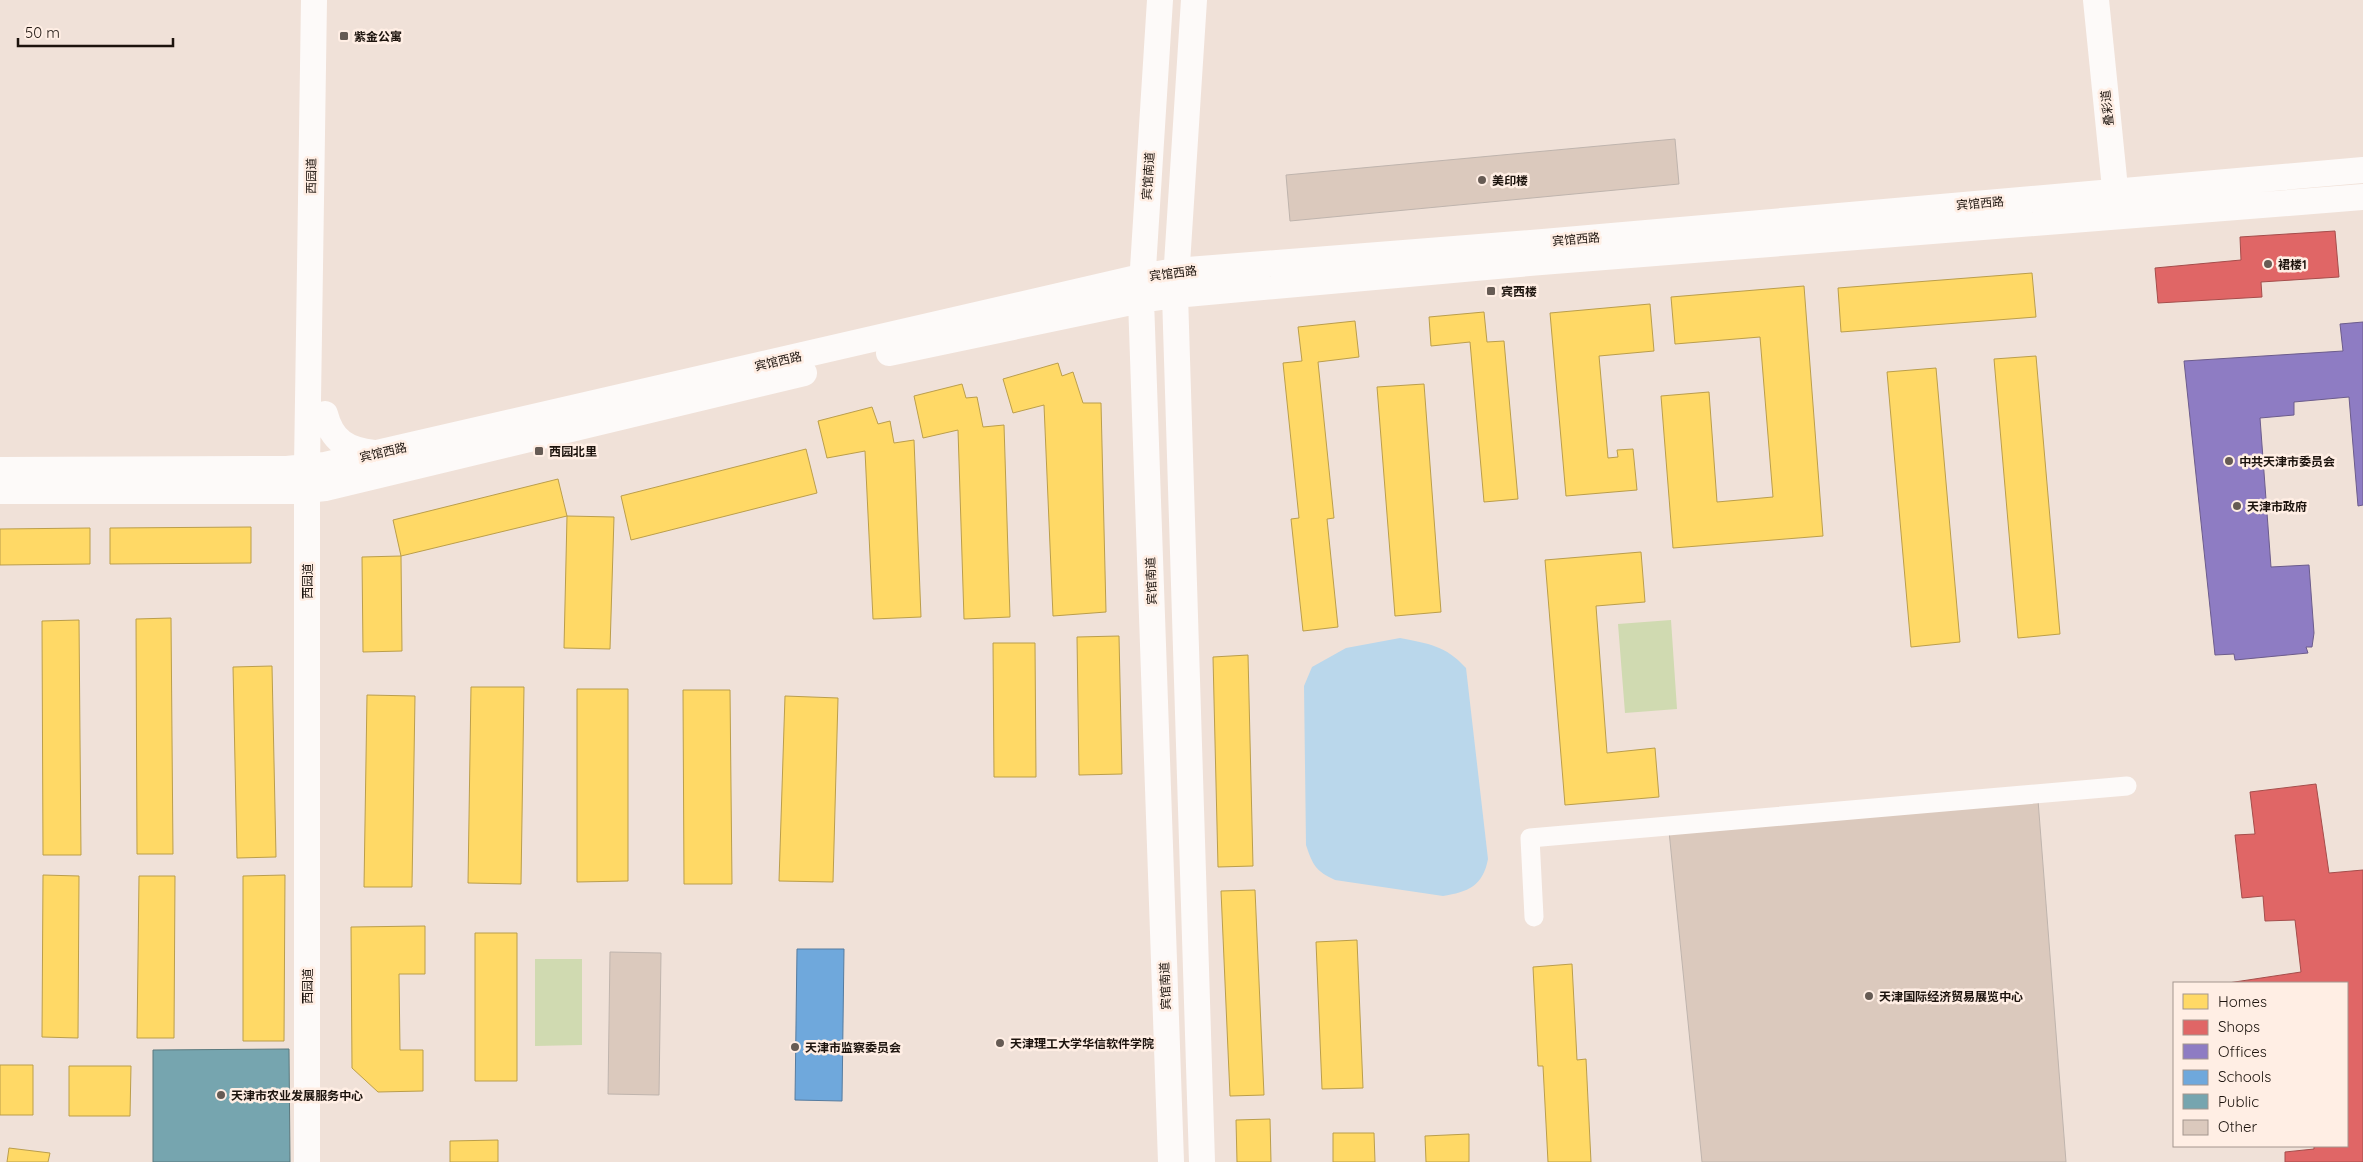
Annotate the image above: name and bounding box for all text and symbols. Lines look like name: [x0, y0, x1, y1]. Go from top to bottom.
scale bar: [18, 15, 172, 47]
text: 50 m: [25, 23, 60, 42]
place label: 紫金公寓: [354, 29, 402, 44]
marker: 紫金公寓: [338, 30, 350, 42]
street label: 叠彩道: [2098, 89, 2116, 127]
street label: 宾馆南道: [1139, 152, 1157, 200]
street label: 西园道: [303, 158, 319, 194]
place label: 美印楼: [1492, 173, 1528, 188]
marker: 美印楼: [1476, 174, 1488, 186]
street label: 宾馆西路: [1955, 193, 2005, 213]
street label: 宾馆西路: [1551, 229, 1601, 249]
place label: 裙楼1: [2278, 257, 2307, 272]
marker: 裙楼1: [2262, 258, 2274, 270]
street label: 宾馆西路: [1148, 263, 1198, 283]
place label: 宾西楼: [1501, 284, 1537, 299]
marker: 宾西楼: [1485, 285, 1497, 297]
street label: 宾馆西路: [753, 348, 803, 374]
street label: 宾馆西路: [358, 439, 408, 465]
place label: 西园北里: [549, 444, 597, 459]
marker: 西园北里: [533, 445, 545, 457]
place label: 中共天津市委员会: [2239, 454, 2335, 469]
marker: 中共天津市委员会: [2223, 455, 2235, 467]
place label: 天津市政府: [2247, 499, 2307, 514]
marker: 天津市政府: [2231, 500, 2243, 512]
street label: 宾馆南道: [1143, 557, 1159, 605]
street label: 西园道: [300, 563, 315, 599]
street label: 宾馆南道: [1157, 962, 1173, 1010]
street label: 西园道: [300, 968, 315, 1004]
legend: [2173, 982, 2348, 1147]
place label: 天津国际经济贸易展览中心: [1879, 989, 2023, 1004]
marker: 天津国际经济贸易展览中心: [1863, 990, 1875, 1002]
text: Homes: [2218, 992, 2267, 1011]
text: Shops: [2218, 1017, 2260, 1036]
place label: 天津理工大学华信软件学院: [1010, 1036, 1154, 1051]
marker: 天津理工大学华信软件学院: [994, 1037, 1006, 1049]
place label: 天津市监察委员会: [805, 1040, 901, 1055]
marker: 天津市监察委员会: [789, 1041, 801, 1053]
text: Offices: [2218, 1042, 2267, 1061]
text: Schools: [2218, 1067, 2271, 1086]
place label: 天津市农业发展服务中心: [231, 1088, 363, 1103]
marker: 天津市农业发展服务中心: [215, 1089, 227, 1101]
text: Public: [2218, 1092, 2259, 1111]
text: Other: [2218, 1117, 2258, 1136]

